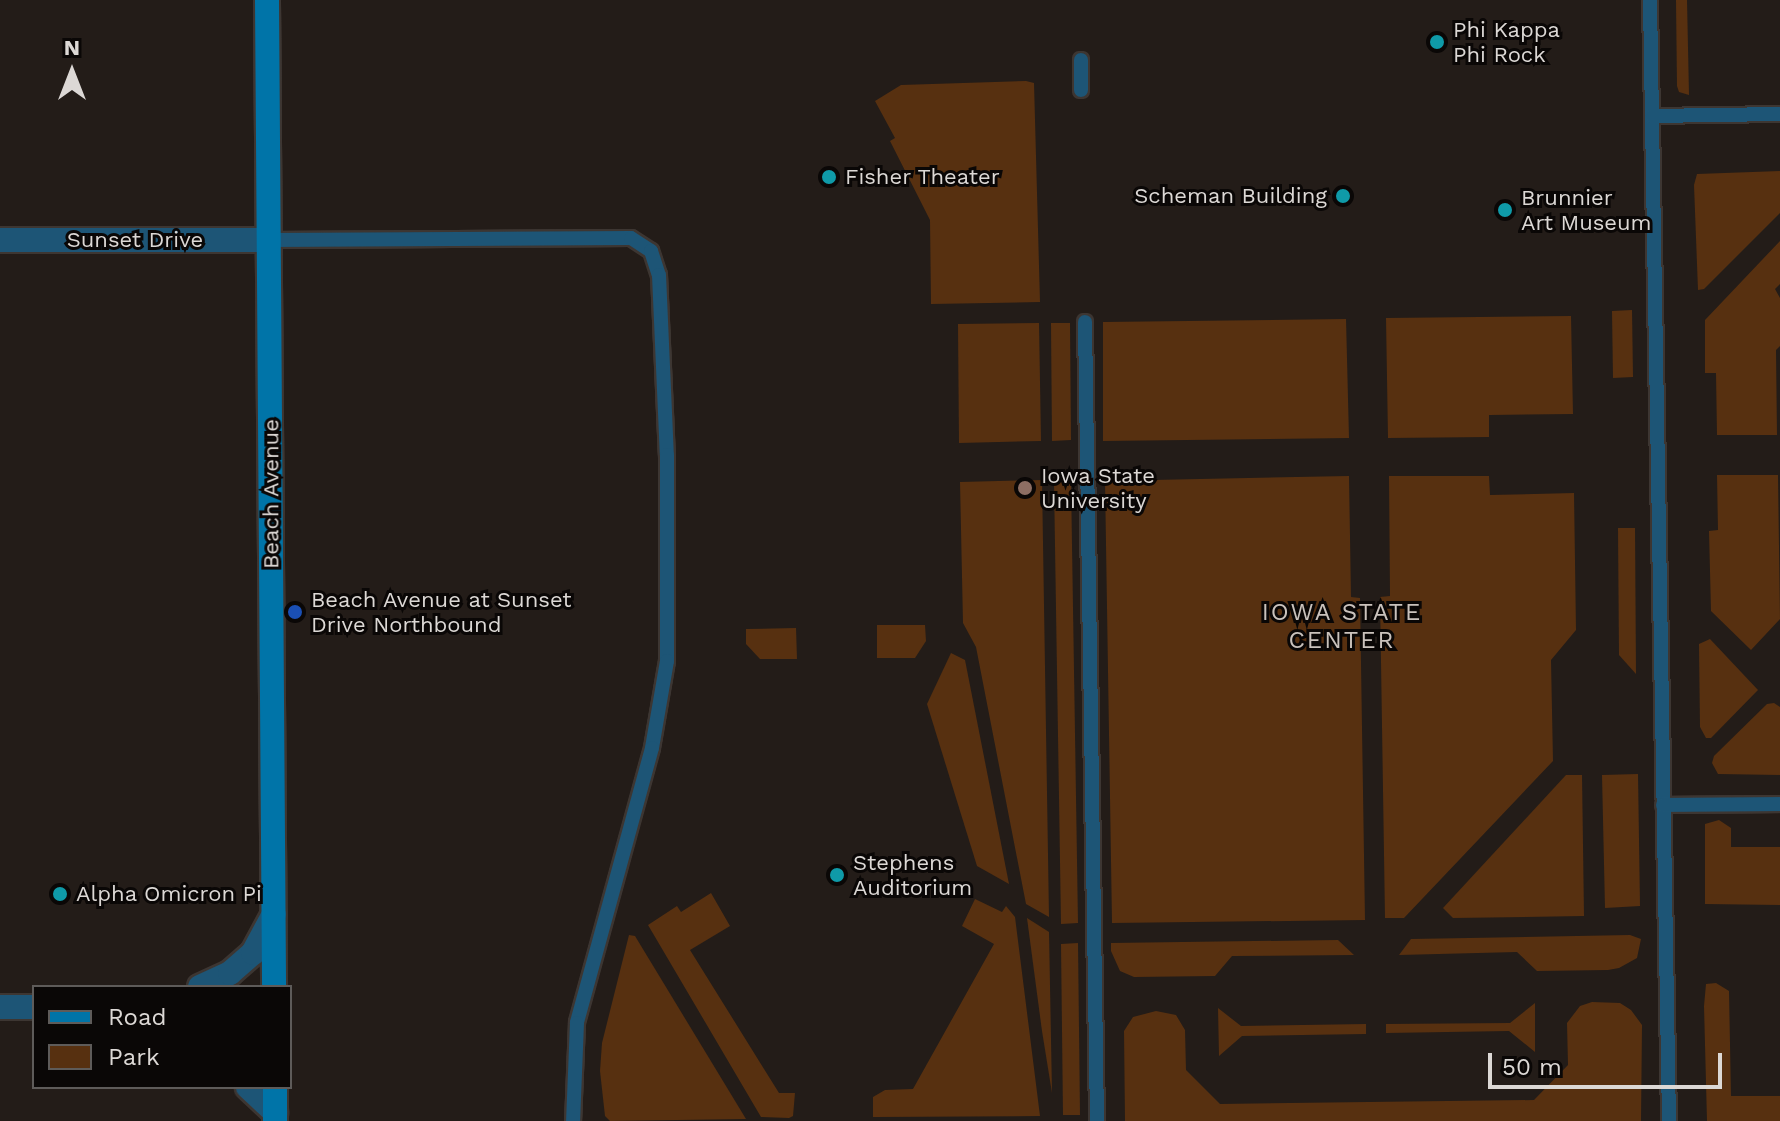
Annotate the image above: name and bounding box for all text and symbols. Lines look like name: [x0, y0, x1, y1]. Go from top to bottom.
place label: Phi Kappa Phi Rock: [1453, 16, 1560, 68]
north arrow: [32, 32, 112, 112]
marker: Phi Kappa Phi Rock: [1428, 33, 1446, 51]
text: N: [64, 35, 80, 60]
place label: Fisher Theater: [845, 164, 1001, 190]
marker: Fisher Theater: [820, 168, 838, 186]
place label: Scheman Building: [1134, 183, 1327, 209]
place label: Brunnier Art Museum: [1521, 184, 1652, 236]
marker: Scheman Building: [1334, 187, 1352, 205]
marker: Brunnier Art Museum: [1496, 201, 1514, 219]
street label: Sunset Drive: [67, 227, 203, 253]
street label: Beach Avenue: [258, 419, 284, 569]
place label: Iowa State University: [1041, 462, 1156, 514]
marker: Iowa State University: [1016, 479, 1034, 497]
place label: Beach Avenue at Sunset Drive Northbound: [311, 586, 572, 638]
district label: IOWA STATE CENTER: [1261, 599, 1423, 655]
marker: Beach Avenue at Sunset Drive Northbound: [286, 603, 304, 621]
place label: Stephens Auditorium: [853, 849, 972, 900]
marker: Stephens Auditorium: [828, 866, 846, 884]
place label: Alpha Omicron Pi: [76, 881, 262, 907]
marker: Alpha Omicron Pi: [51, 885, 69, 903]
legend: [32, 985, 292, 1089]
text: Road: [108, 1003, 167, 1031]
scale bar: [1492, 1037, 1726, 1087]
text: Park: [108, 1043, 160, 1071]
text: 50 m: [1502, 1053, 1562, 1081]

